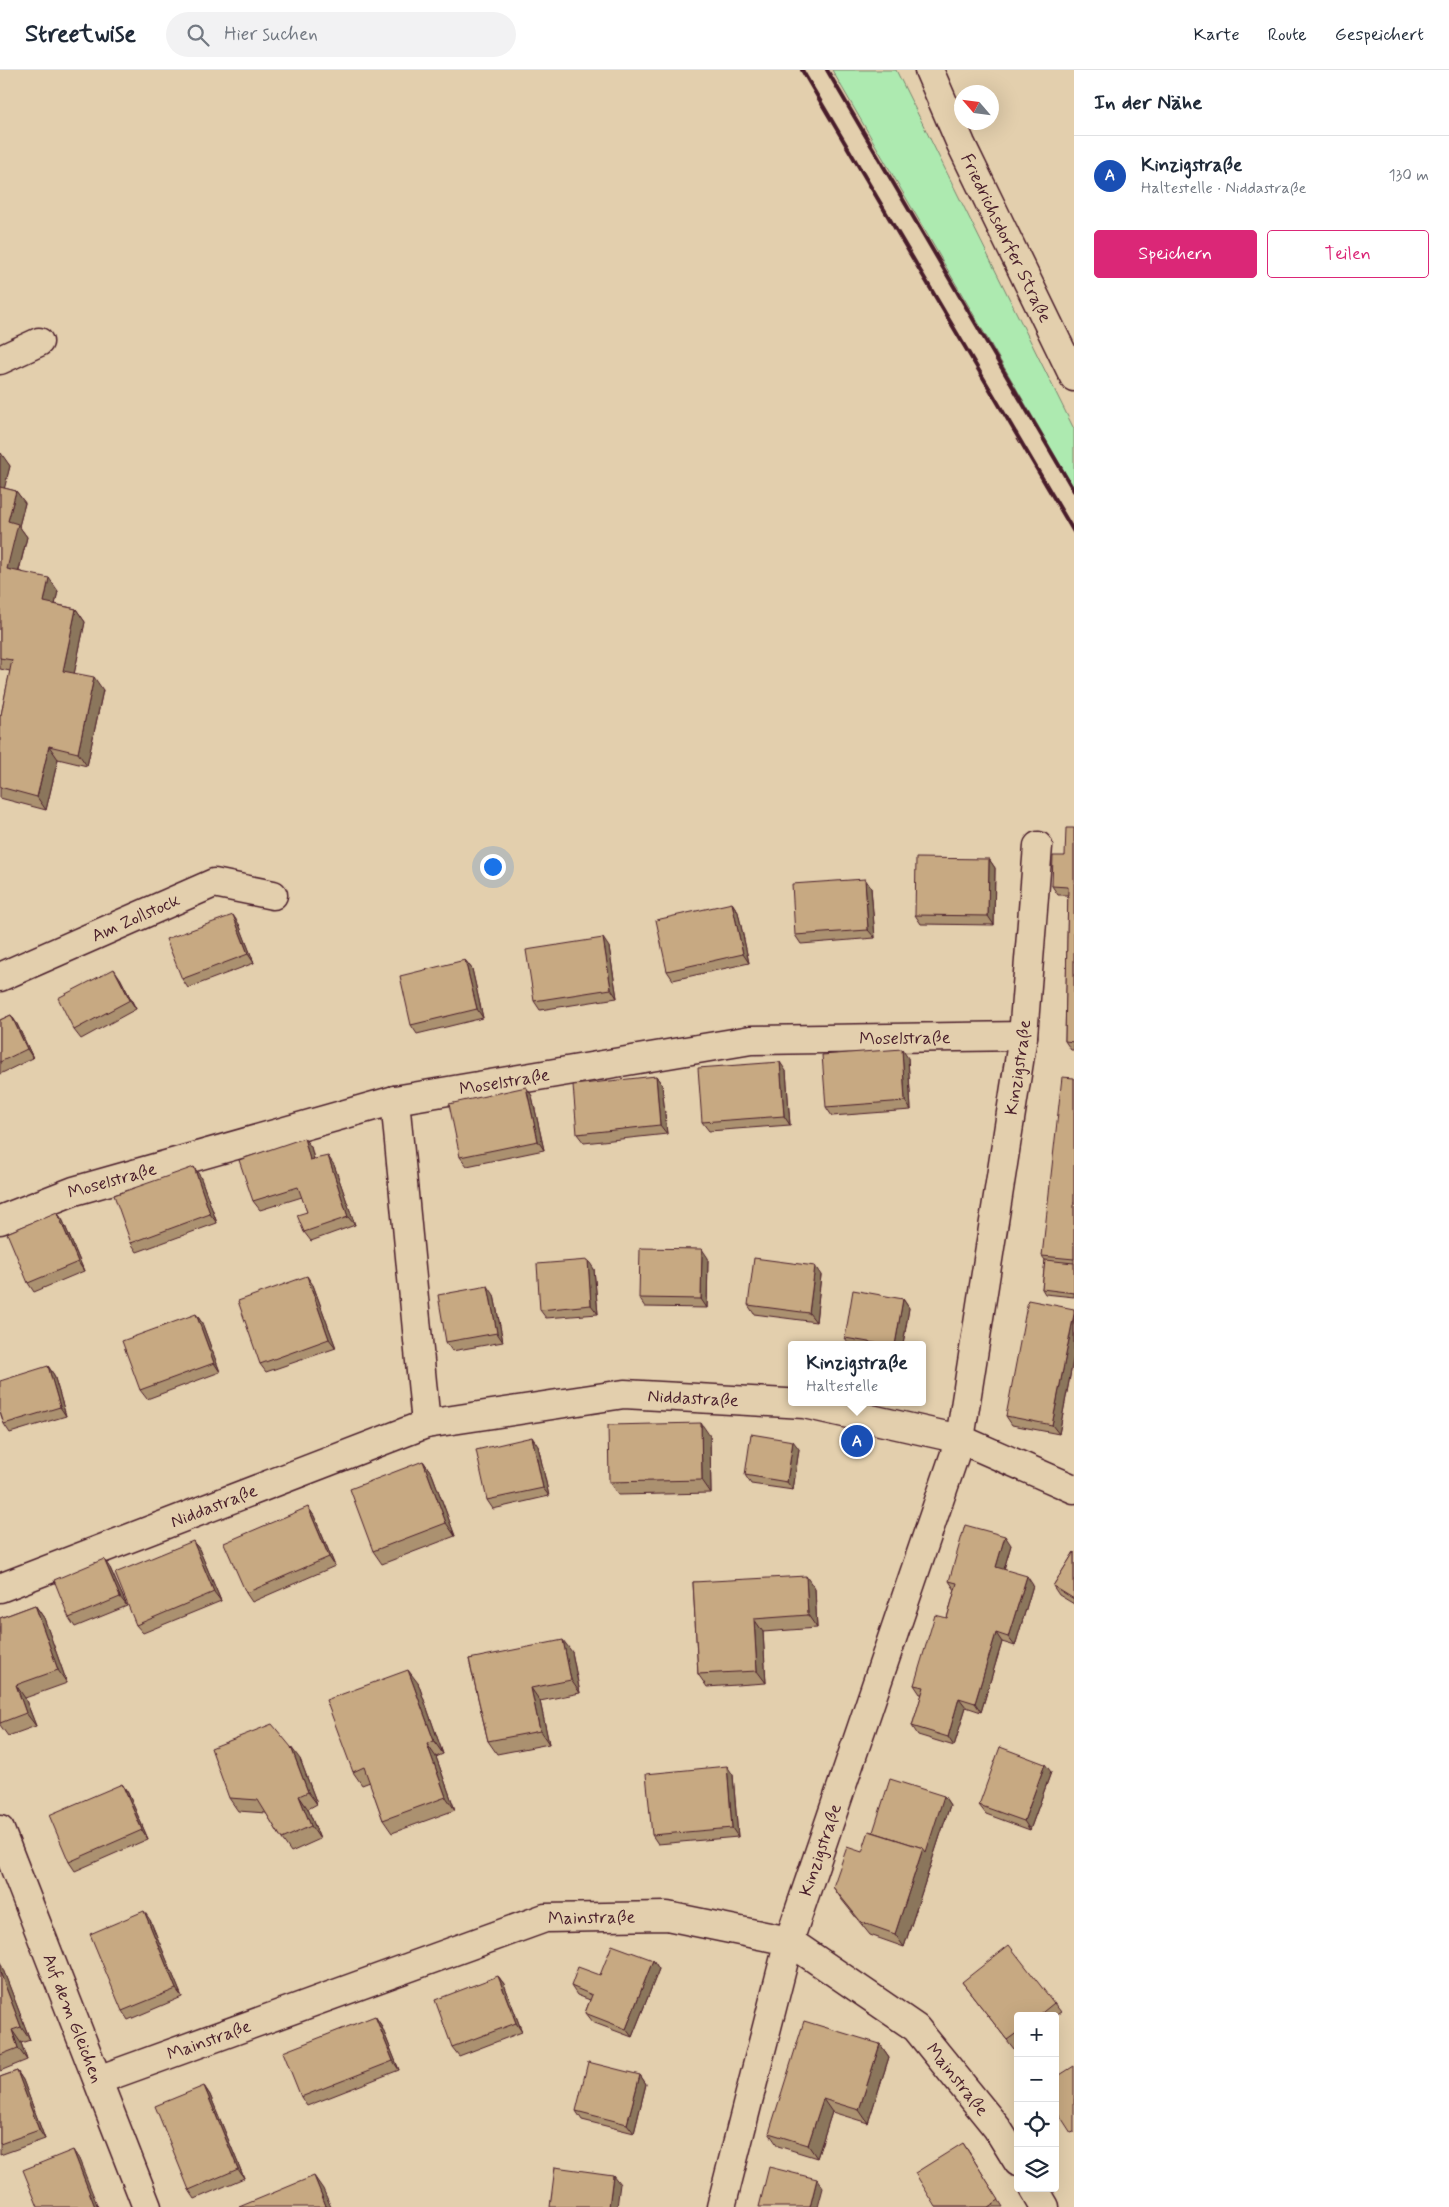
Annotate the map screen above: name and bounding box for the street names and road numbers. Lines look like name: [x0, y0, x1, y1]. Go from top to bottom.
street label: Friedrichsdorfer Straße: [955, 150, 1057, 327]
street label: Am Zollstock: [88, 888, 184, 948]
street label: Kinzigstraße: [1000, 1019, 1037, 1117]
street label: Moselstraße: [859, 1026, 951, 1051]
street label: Moselstraße: [457, 1063, 552, 1102]
street label: Moselstraße: [65, 1157, 160, 1205]
street label: Niddastraße: [647, 1384, 740, 1413]
street label: Niddastraße: [167, 1479, 261, 1534]
street label: Kinzigstraße: [794, 1801, 848, 1899]
street label: Mainstraße: [548, 1906, 636, 1931]
street label: Auf dem Gleichen: [36, 1950, 109, 2087]
street label: Mainstraße: [164, 2015, 255, 2067]
street label: Mainstraße: [920, 2038, 994, 2122]

